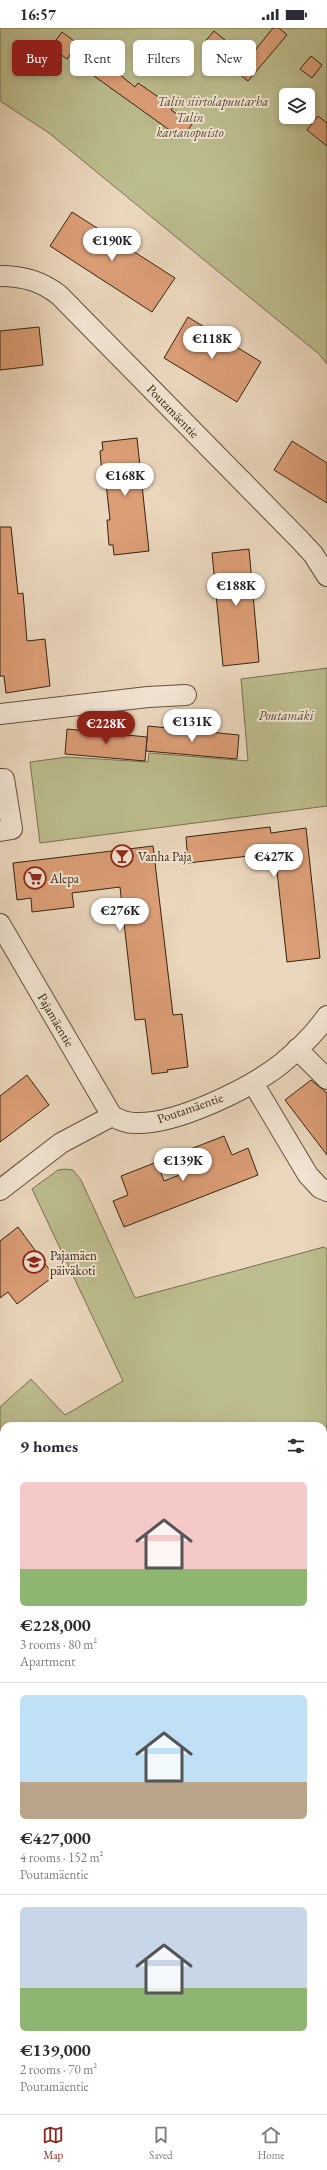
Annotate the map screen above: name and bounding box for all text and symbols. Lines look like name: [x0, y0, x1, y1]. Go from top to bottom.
text: 16:57: [20, 5, 56, 24]
chip: Buy: [12, 40, 62, 76]
chip: Rent: [70, 40, 125, 76]
chip: Filters: [133, 40, 194, 76]
chip: New: [202, 40, 256, 76]
map controls: [279, 88, 315, 124]
button: layers: [279, 88, 315, 124]
park label: Talin siirtolapuutarha: [158, 93, 268, 110]
park label: Talin kartanopuisto: [156, 109, 224, 141]
pin: €190K: [84, 228, 140, 262]
text: €190K: [92, 232, 132, 249]
pin: €118K: [184, 326, 240, 360]
text: €118K: [192, 330, 232, 347]
street label: Poutamäentie: [143, 380, 203, 442]
pin: €168K: [97, 463, 153, 497]
text: €168K: [105, 467, 145, 484]
pin: €188K: [208, 573, 264, 607]
text: €188K: [216, 577, 256, 594]
park label: Poutamäki: [259, 707, 315, 724]
pin: €131K: [164, 709, 220, 743]
pin: €228K: [78, 711, 134, 745]
text: €131K: [172, 713, 212, 730]
text: €228K: [86, 715, 126, 732]
bar icon: Vanha Paja: [109, 843, 135, 869]
pin: €427K: [246, 844, 302, 878]
place label: Vanha Paja: [138, 848, 192, 865]
text: €427K: [254, 848, 294, 865]
supermarket icon: Alepa: [22, 865, 48, 891]
place label: Alepa: [49, 870, 80, 887]
pin: €276K: [92, 898, 148, 932]
text: €276K: [100, 902, 140, 919]
street label: Pajamäentie: [34, 990, 78, 1050]
street label: Poutamäentie: [155, 1089, 225, 1127]
pin: €139K: [155, 1148, 211, 1182]
text: €139K: [163, 1152, 203, 1169]
place label: Pajamäen päiväkoti: [50, 1247, 97, 1279]
school or university icon: Pajamäen päiväkoti: [21, 1249, 47, 1275]
text: 9 homes: [20, 1435, 78, 1457]
icon: filters: [285, 1435, 307, 1457]
icon: home: [128, 1508, 200, 1580]
text: €228,000: [20, 1614, 91, 1636]
text: 3 rooms · 80 m²: [20, 1636, 97, 1653]
text: Apartment: [20, 1653, 75, 1670]
icon: home: [128, 1721, 200, 1793]
text: €427,000: [20, 1827, 91, 1849]
text: 4 rooms · 152 m²: [20, 1849, 104, 1866]
text: Poutamäentie: [20, 1866, 89, 1883]
icon: home: [128, 1933, 200, 2005]
text: €139,000: [20, 2039, 91, 2061]
text: 2 rooms · 70 m²: [20, 2061, 97, 2078]
text: Poutamäentie: [20, 2078, 89, 2095]
tab: Map: [42, 2124, 64, 2162]
tab: Saved: [149, 2124, 173, 2162]
tab: Home: [257, 2124, 285, 2162]

